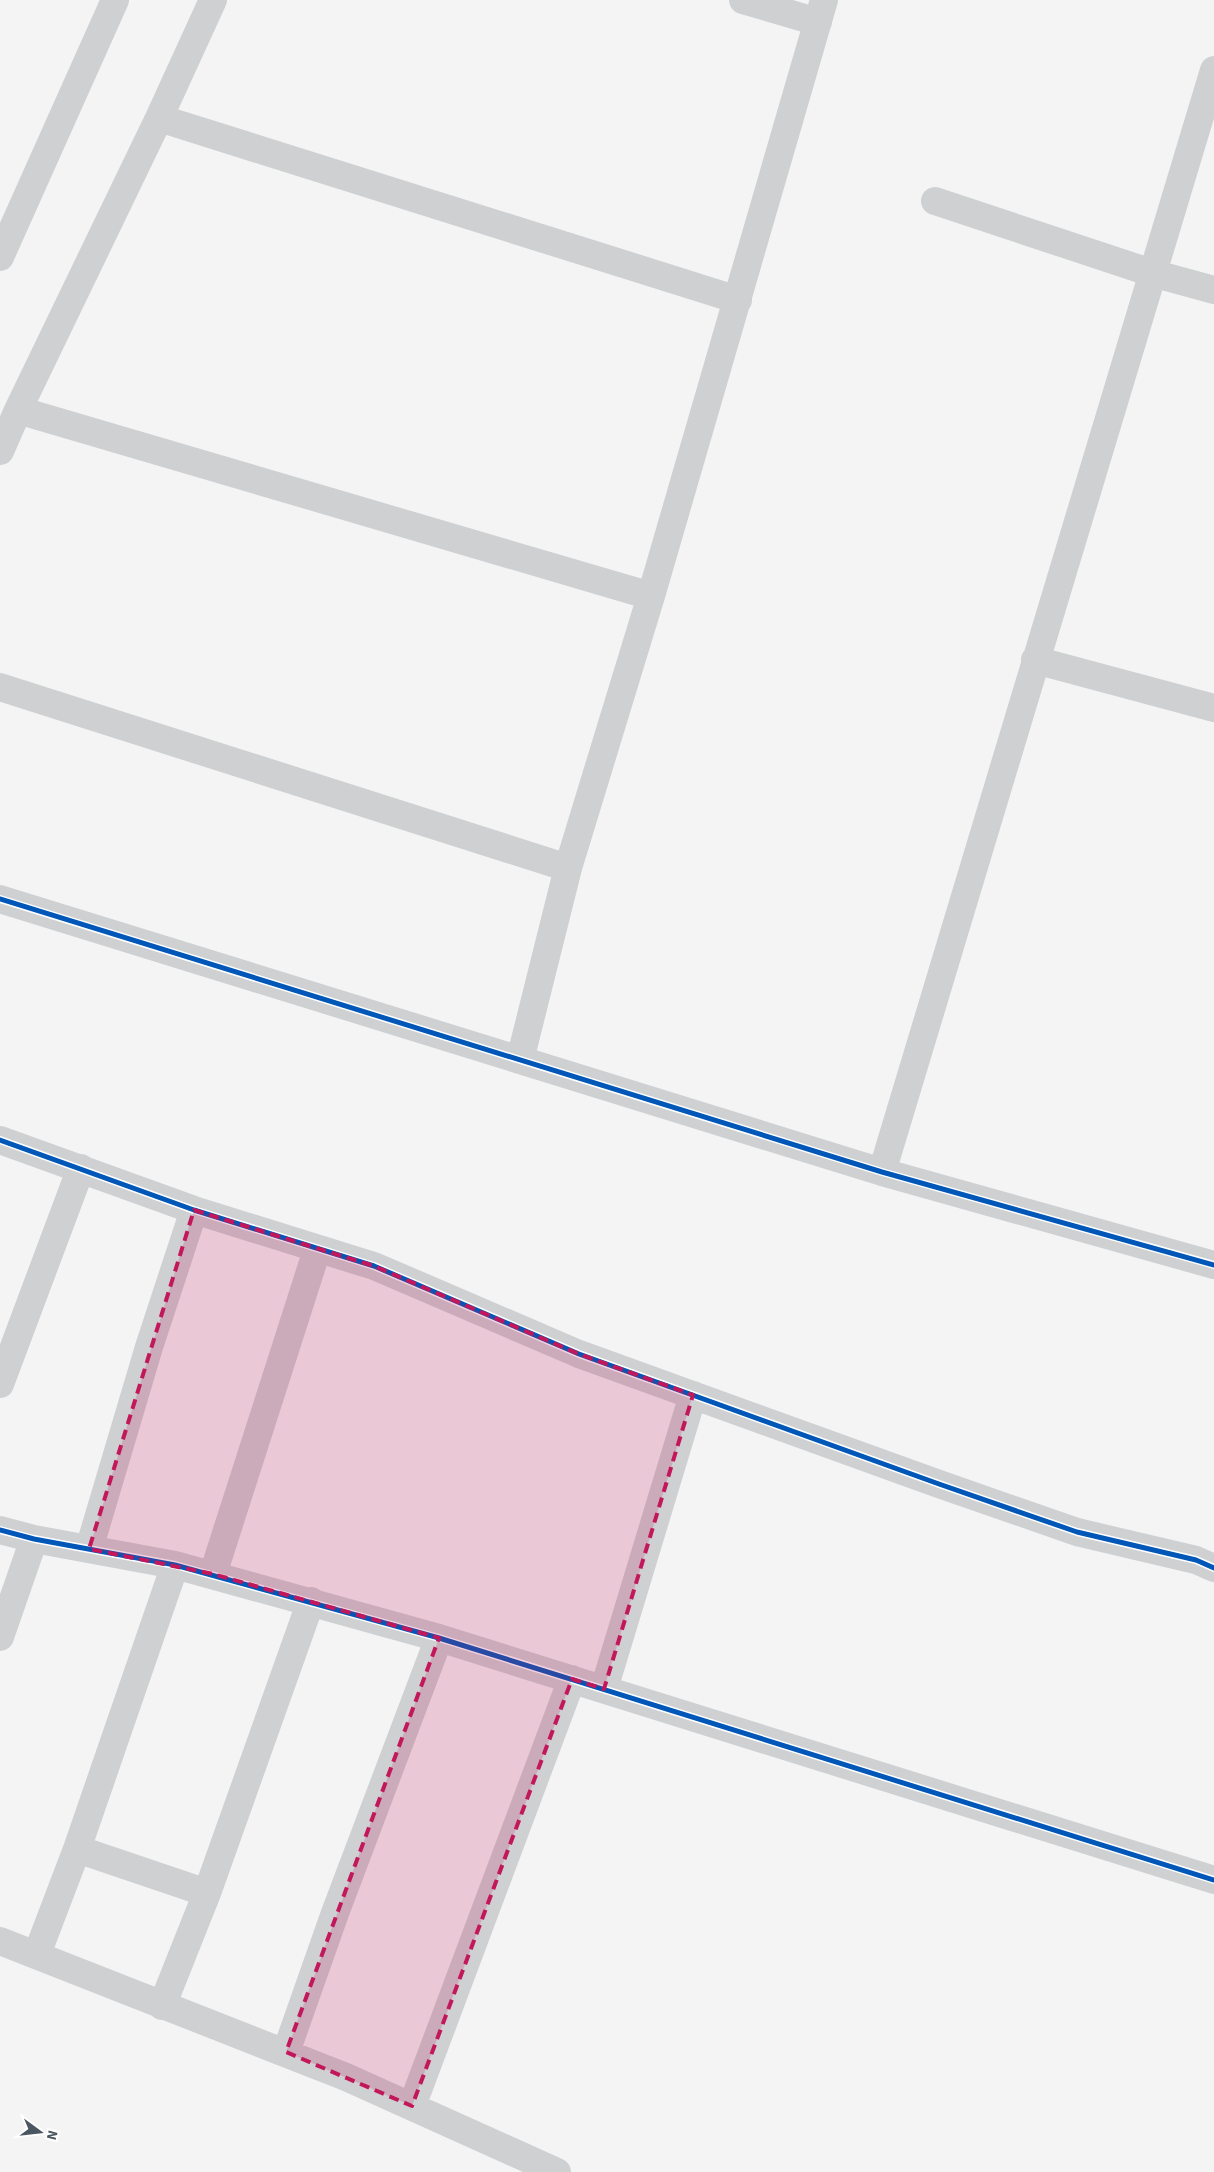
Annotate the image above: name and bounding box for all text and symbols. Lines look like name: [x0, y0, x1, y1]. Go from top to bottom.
north arrow: [15, 2107, 65, 2157]
text: N: [41, 2128, 62, 2142]

